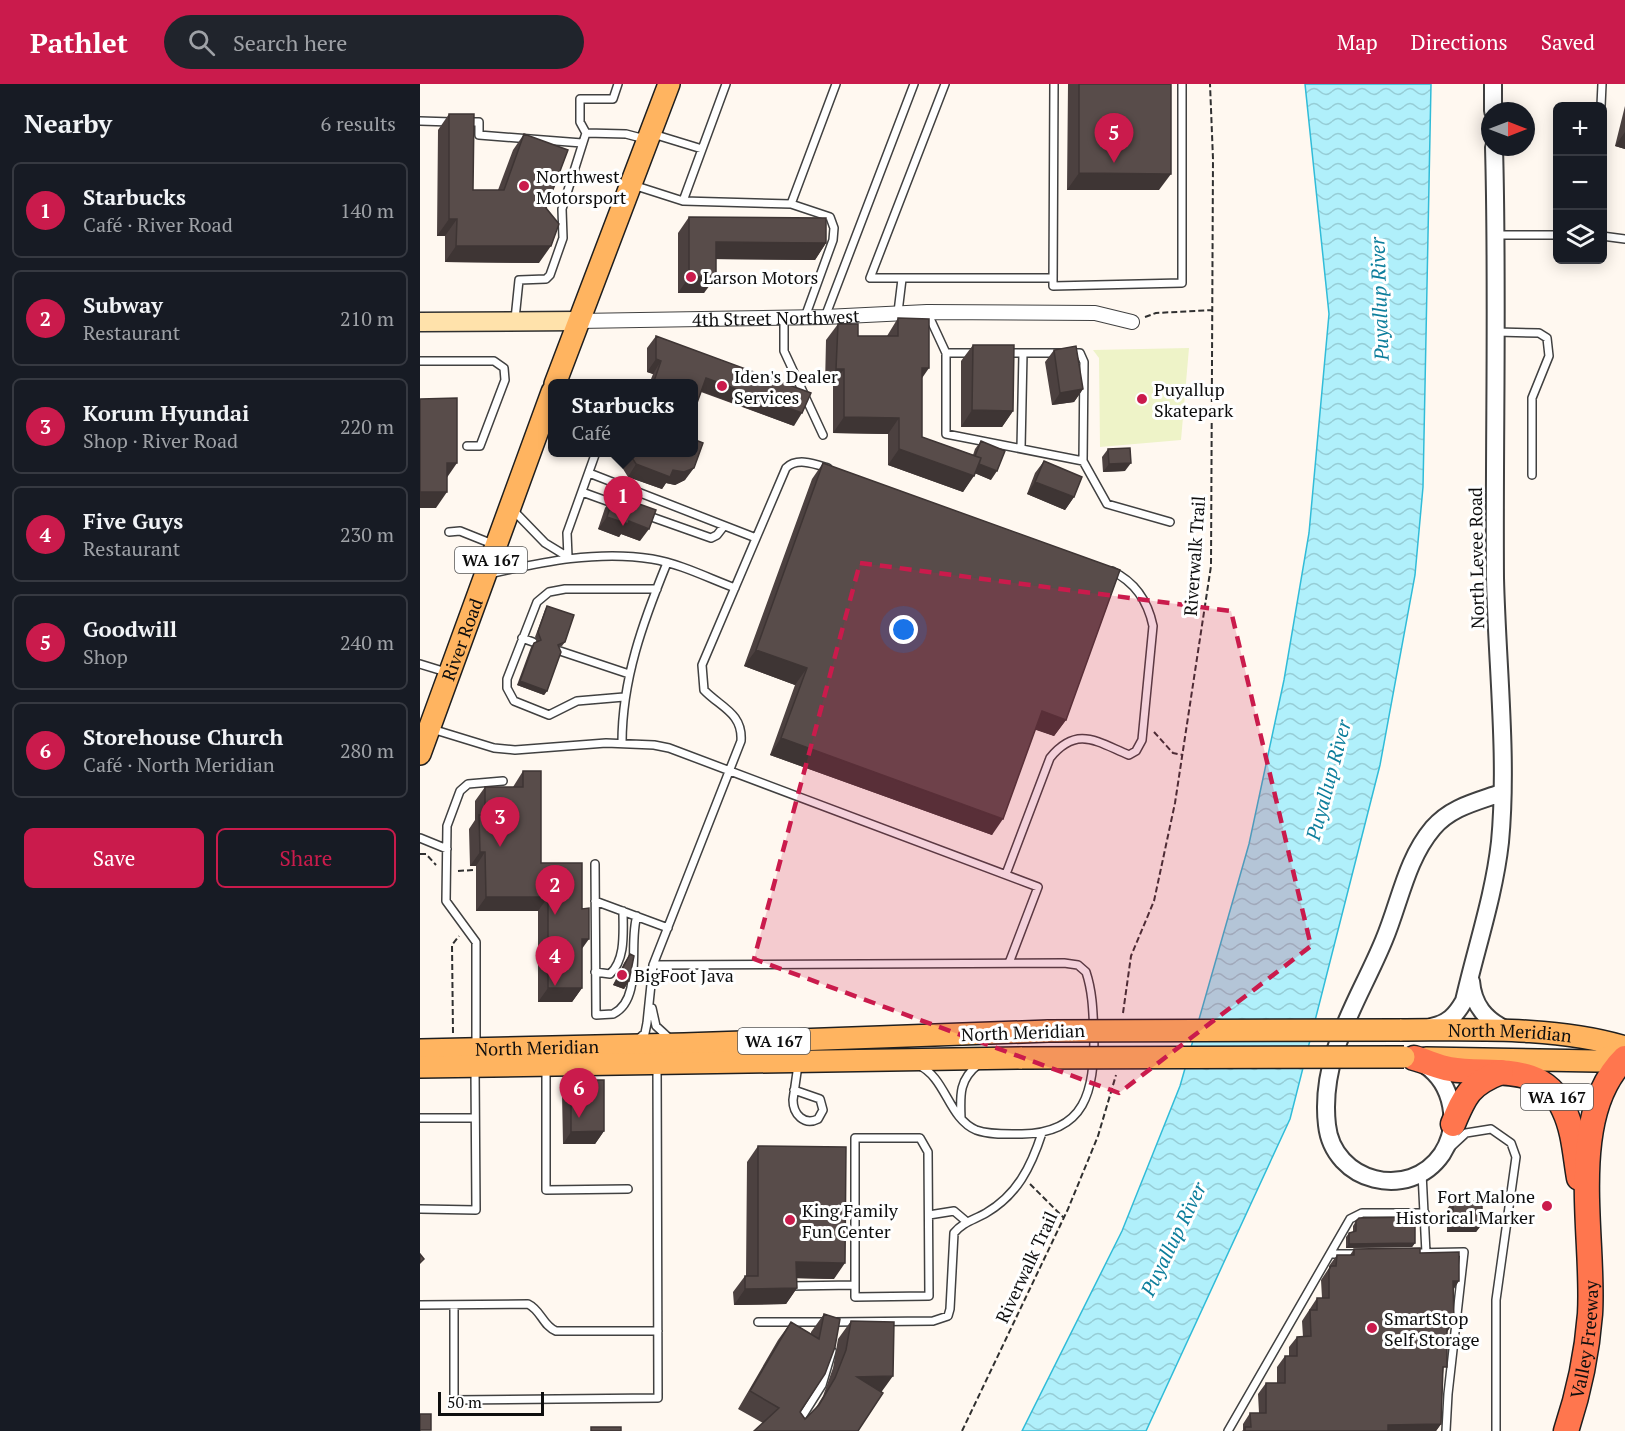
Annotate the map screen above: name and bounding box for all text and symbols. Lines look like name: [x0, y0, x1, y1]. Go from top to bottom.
search box: [164, 15, 584, 69]
text: Pathlet: [30, 24, 128, 61]
icon: search: [185, 26, 218, 59]
text: Search here: [233, 28, 347, 57]
text: Map: [1337, 28, 1378, 56]
text: Directions: [1411, 28, 1508, 56]
text: Saved: [1541, 28, 1595, 56]
north arrow: [1481, 102, 1535, 156]
map controls: [1553, 102, 1607, 264]
button: +: [1553, 102, 1607, 156]
text: Nearby: [24, 106, 112, 140]
text: 6 results: [321, 110, 396, 137]
pin: 5: [1094, 113, 1134, 163]
button: −: [1553, 156, 1607, 210]
place label: Northwest Motorsport: [536, 164, 627, 209]
marker: Northwest Motorsport: [517, 179, 531, 193]
text: Starbucks: [83, 182, 186, 211]
text: 1: [40, 197, 51, 224]
text: 140 m: [340, 197, 394, 224]
button: layers: [1553, 210, 1607, 264]
text: Café · River Road: [83, 211, 233, 238]
water label: Puyallup River: [1363, 236, 1395, 362]
place label: Larson Motors: [703, 265, 818, 289]
marker: Larson Motors: [684, 270, 698, 284]
text: Subway: [83, 290, 163, 319]
street label: 4th Street Northwest: [692, 303, 861, 331]
text: 2: [40, 305, 51, 332]
text: 210 m: [340, 305, 394, 332]
text: Restaurant: [83, 319, 180, 346]
place label: Iden's Dealer Services: [734, 364, 838, 409]
place label: Puyallup Skatepark: [1154, 377, 1234, 422]
popup: [548, 379, 698, 457]
marker: Iden's Dealer Services: [715, 379, 729, 393]
text: Starbucks: [572, 390, 674, 419]
marker: Puyallup Skatepark: [1135, 392, 1149, 406]
text: Korum Hyundai: [83, 398, 249, 427]
text: 3: [40, 413, 51, 440]
text: 220 m: [340, 413, 394, 440]
text: Café: [572, 419, 611, 446]
text: Shop · River Road: [83, 427, 238, 454]
pin: 1: [604, 476, 642, 526]
street label: North Levee Road: [1463, 487, 1489, 629]
street label: Riverwalk Trail: [1178, 495, 1210, 617]
text: Five Guys: [83, 506, 183, 535]
text: 4: [40, 521, 51, 548]
text: 230 m: [340, 521, 394, 548]
text: Restaurant: [83, 535, 180, 562]
road number: WA 167: [455, 547, 527, 573]
street label: River Road: [436, 595, 488, 684]
text: Goodwill: [83, 614, 177, 643]
your location: [889, 615, 918, 644]
text: 5: [40, 629, 51, 656]
text: 240 m: [340, 629, 394, 656]
text: Shop: [83, 643, 128, 670]
water label: Puyallup River: [1299, 716, 1357, 844]
text: Storehouse Church: [83, 722, 283, 751]
text: 6: [40, 737, 51, 764]
text: 280 m: [340, 737, 394, 764]
text: Café · North Meridian: [83, 751, 275, 778]
pin: 3: [480, 798, 520, 847]
button: Save: [24, 828, 204, 888]
button: Share: [216, 828, 396, 888]
pin: 2: [536, 866, 574, 915]
pin: 4: [536, 936, 574, 986]
place label: BigFoot Java: [634, 963, 734, 987]
marker: BigFoot Java: [615, 968, 629, 982]
street label: North Meridian: [961, 1018, 1086, 1046]
street label: North Meridian: [1448, 1018, 1574, 1048]
road number: WA 167: [738, 1028, 810, 1054]
street label: North Meridian: [475, 1034, 599, 1061]
pin: 6: [560, 1068, 598, 1118]
road number: WA 167: [1521, 1084, 1593, 1110]
water label: Puyallup River: [1133, 1176, 1213, 1301]
place label: Fort Malone Historical Marker: [1396, 1184, 1535, 1229]
place label: King Family Fun Center: [802, 1198, 899, 1243]
marker: Fort Malone Historical Marker: [1540, 1199, 1554, 1213]
street label: Riverwalk Trail: [990, 1207, 1062, 1327]
marker: King Family Fun Center: [783, 1213, 797, 1227]
street label: Valley Freeway: [1564, 1279, 1603, 1401]
place label: SmartStop Self Storage: [1384, 1306, 1479, 1351]
marker: SmartStop Self Storage: [1365, 1321, 1379, 1335]
scale bar: [438, 1389, 544, 1416]
text: 50 m: [447, 1391, 482, 1413]

